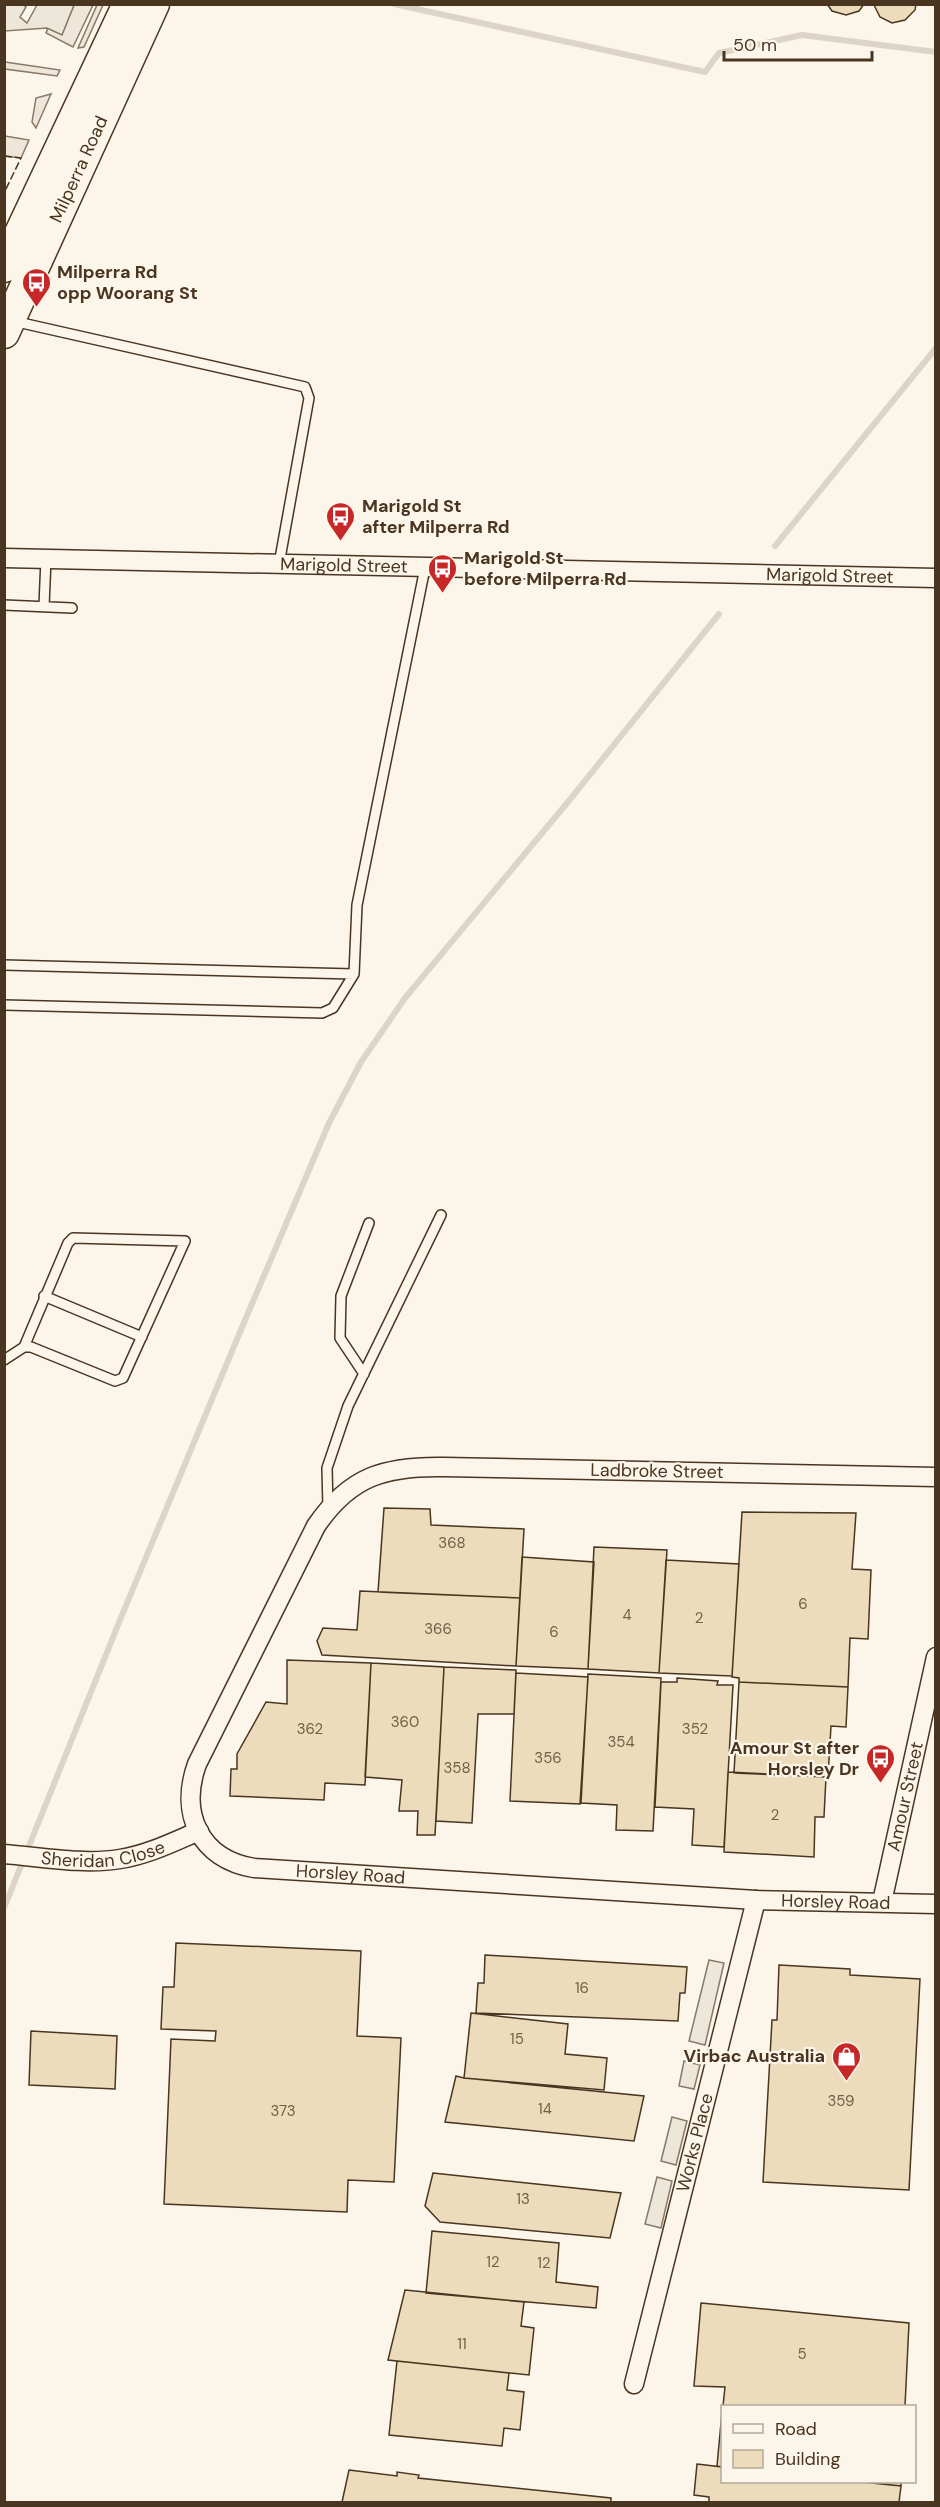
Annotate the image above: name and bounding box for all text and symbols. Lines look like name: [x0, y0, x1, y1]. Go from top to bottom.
scale bar: [724, 24, 872, 62]
text: 50 m: [733, 33, 777, 57]
street label: Milperra Road: [44, 112, 113, 226]
place label: Milperra Rd opp Woorang St: [57, 260, 198, 305]
bus stop icon: Milperra Rd opp Woorang St: [20, 266, 52, 308]
place label: Marigold St after Milperra Rd: [362, 494, 510, 539]
bus stop icon: Marigold St after Milperra Rd: [325, 500, 357, 542]
place label: Marigold St before Milperra Rd: [464, 546, 627, 591]
street label: Marigold Street: [280, 552, 408, 579]
bus stop icon: Marigold St before Milperra Rd: [427, 552, 459, 594]
street label: Marigold Street: [766, 562, 894, 589]
street label: Ladbroke Street: [590, 1458, 724, 1484]
house number: 368: [438, 1533, 466, 1553]
house number: 6: [798, 1594, 808, 1614]
house number: 4: [622, 1605, 632, 1625]
house number: 2: [695, 1608, 703, 1628]
house number: 366: [424, 1619, 452, 1639]
house number: 6: [549, 1622, 559, 1642]
house number: 360: [391, 1712, 419, 1732]
house number: 362: [297, 1719, 323, 1739]
house number: 352: [682, 1719, 708, 1739]
house number: 354: [607, 1732, 635, 1752]
place label: Amour St after Horsley Dr: [730, 1736, 859, 1781]
street label: Amour Street: [882, 1739, 929, 1854]
bus stop icon: Amour St after Horsley Dr: [864, 1742, 896, 1784]
house number: 356: [534, 1748, 562, 1768]
house number: 358: [443, 1758, 471, 1778]
house number: 2: [771, 1805, 779, 1825]
street label: Sheridan Close: [40, 1835, 169, 1873]
street label: Horsley Road: [295, 1859, 406, 1890]
street label: Horsley Road: [781, 1889, 891, 1915]
house number: 16: [575, 1978, 589, 1998]
house number: 15: [510, 2029, 524, 2049]
shop icon: Virbac Australia: [830, 2040, 862, 2082]
place label: Virbac Australia: [684, 2044, 825, 2068]
street label: Works Place: [671, 2091, 719, 2194]
house number: 359: [827, 2091, 855, 2111]
house number: 14: [538, 2099, 552, 2119]
house number: 373: [270, 2101, 296, 2121]
house number: 13: [516, 2189, 530, 2209]
house number: 12: [486, 2252, 500, 2272]
house number: 12: [537, 2253, 551, 2273]
house number: 11: [457, 2334, 467, 2354]
house number: 5: [797, 2344, 807, 2364]
legend: [721, 2405, 916, 2483]
text: Road: [775, 2417, 817, 2441]
text: Building: [775, 2447, 840, 2471]

